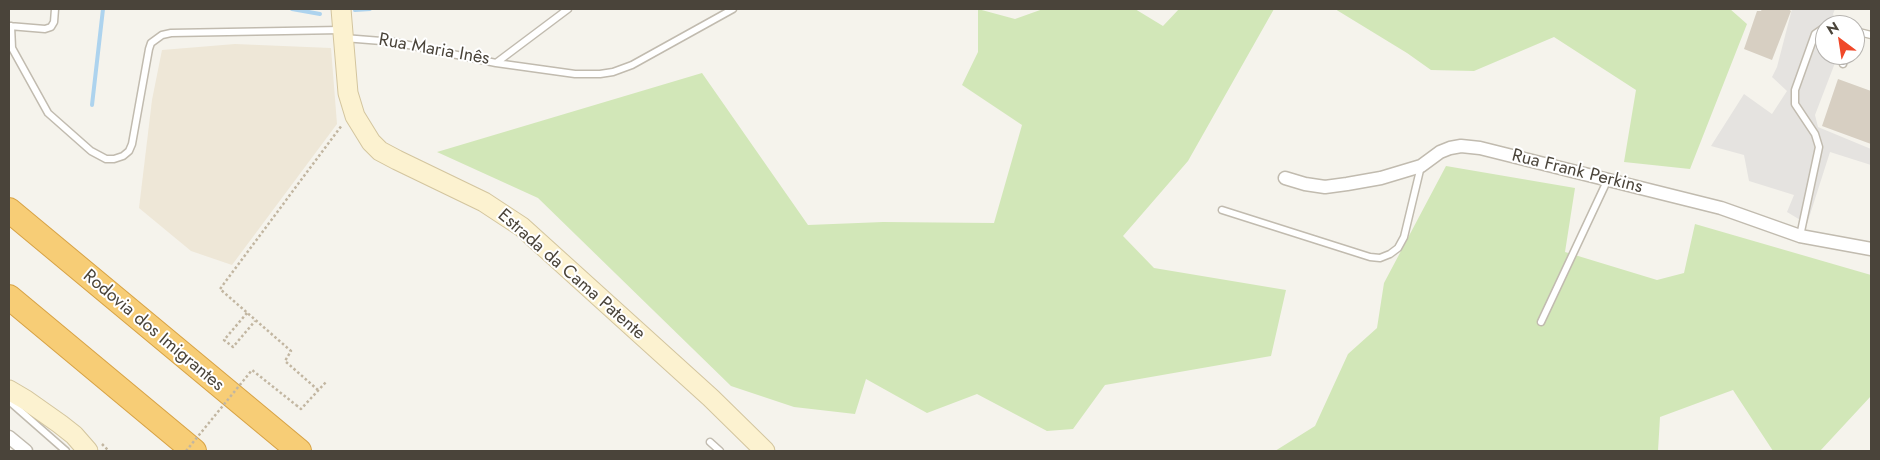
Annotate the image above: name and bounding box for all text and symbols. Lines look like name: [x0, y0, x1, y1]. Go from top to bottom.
north arrow: [1815, 15, 1865, 65]
text: N: [1823, 17, 1843, 39]
street label: Rua Maria Inês: [377, 30, 491, 70]
street label: Rua Frank Perkins: [1509, 145, 1645, 199]
street label: Estrada da Cama Patente: [493, 205, 649, 345]
street label: Rodovia dos Imigrantes: [78, 266, 228, 396]

